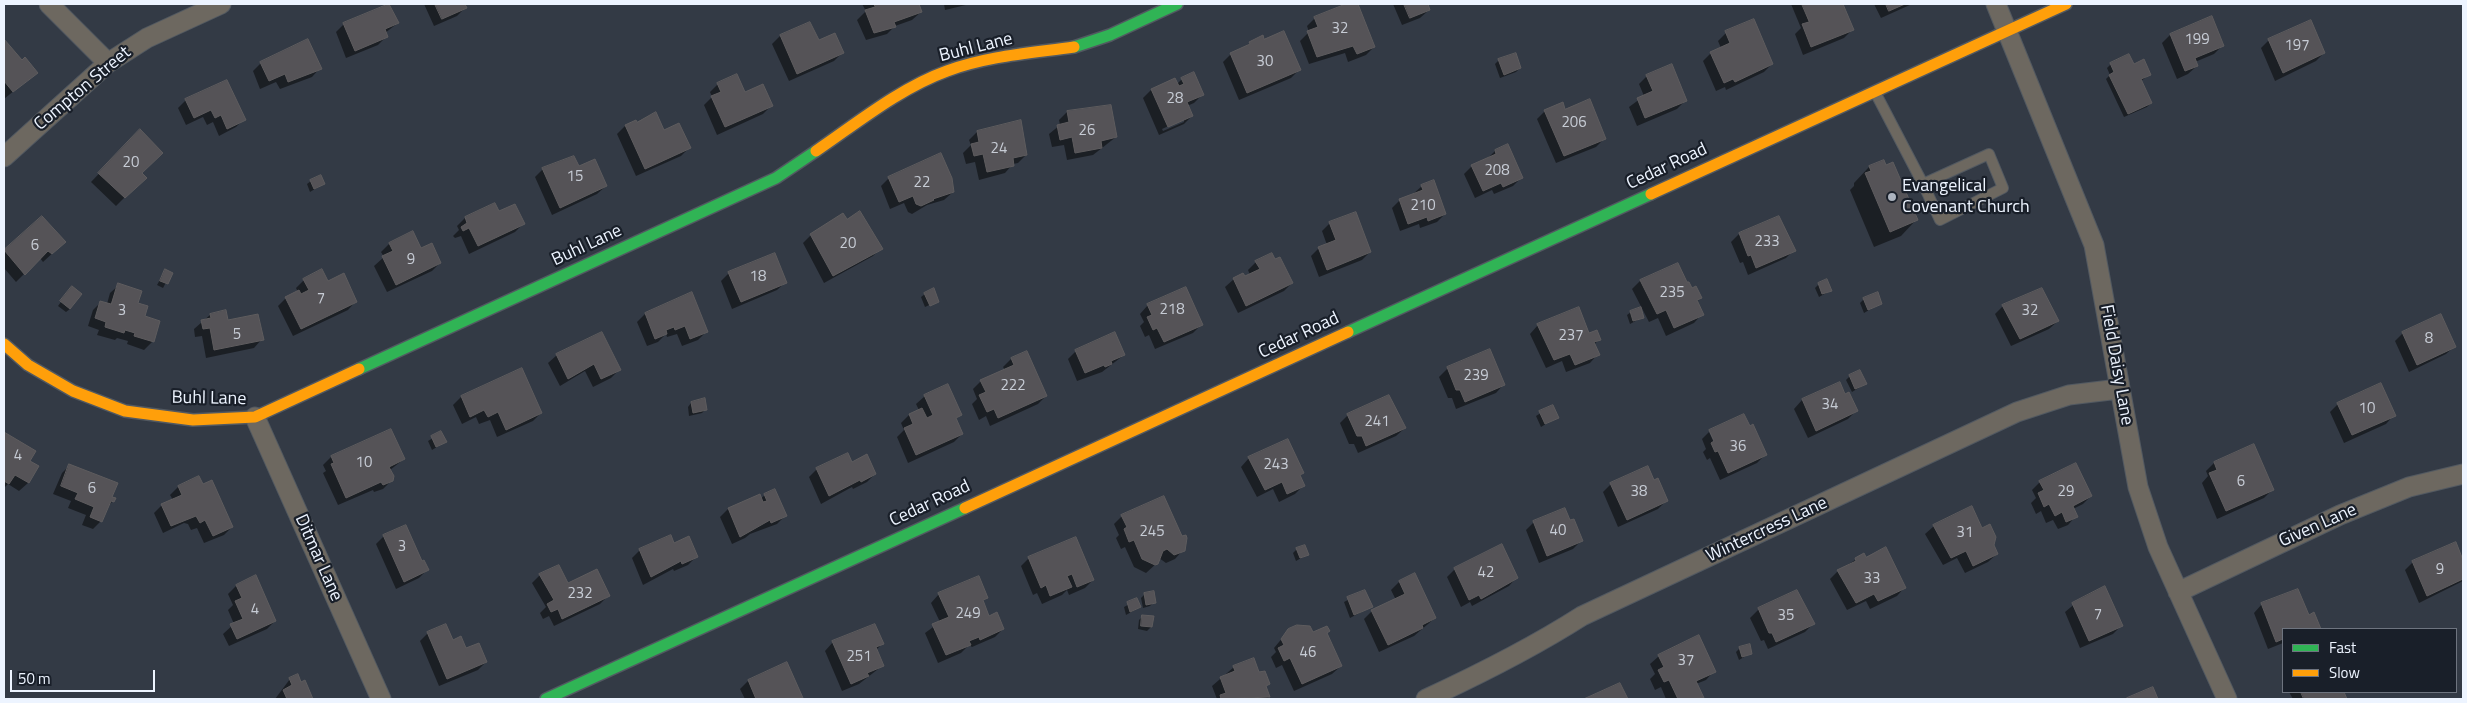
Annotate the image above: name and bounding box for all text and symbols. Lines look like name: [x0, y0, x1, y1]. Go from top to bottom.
house number: 32: [1332, 20, 1348, 38]
street label: Buhl Lane: [937, 28, 1015, 68]
house number: 199: [2184, 31, 2210, 49]
house number: 197: [2284, 37, 2310, 55]
street label: Compton Street: [30, 42, 136, 136]
house number: 30: [1257, 53, 1273, 71]
house number: 28: [1167, 90, 1183, 108]
house number: 206: [1561, 114, 1587, 132]
house number: 26: [1079, 122, 1095, 140]
street label: Cedar Road: [1623, 139, 1711, 195]
house number: 24: [991, 140, 1007, 158]
house number: 20: [123, 154, 139, 172]
house number: 208: [1484, 162, 1510, 180]
house number: 15: [567, 168, 583, 186]
house number: 22: [914, 174, 930, 192]
place label: Evangelical Covenant Church: [1902, 176, 2030, 218]
marker: Evangelical Covenant Church: [1886, 191, 1898, 203]
house number: 210: [1410, 197, 1436, 215]
street label: Buhl Lane: [549, 220, 625, 272]
house number: 233: [1754, 233, 1780, 251]
house number: 20: [840, 235, 856, 253]
house number: 6: [31, 237, 39, 255]
house number: 9: [407, 251, 415, 269]
house number: 18: [750, 268, 766, 286]
house number: 235: [1659, 284, 1685, 302]
house number: 7: [317, 290, 325, 308]
house number: 218: [1159, 301, 1185, 319]
house number: 3: [118, 302, 126, 320]
house number: 32: [2022, 302, 2038, 320]
street label: Field Daisy Lane: [2095, 303, 2137, 427]
street label: Cedar Road: [1255, 308, 1343, 364]
house number: 5: [233, 326, 241, 344]
house number: 237: [1558, 327, 1584, 345]
house number: 8: [2425, 330, 2433, 348]
house number: 239: [1463, 367, 1489, 385]
house number: 222: [1000, 377, 1026, 395]
street label: Buhl Lane: [171, 388, 247, 410]
house number: 34: [1822, 396, 1838, 414]
house number: 10: [2359, 400, 2375, 418]
house number: 241: [1364, 413, 1390, 431]
house number: 36: [1730, 438, 1746, 456]
house number: 4: [14, 447, 22, 465]
house number: 10: [356, 454, 372, 472]
house number: 243: [1263, 456, 1289, 474]
house number: 6: [2237, 473, 2245, 491]
street label: Cedar Road: [886, 476, 974, 532]
house number: 6: [88, 480, 96, 498]
house number: 38: [1631, 483, 1647, 501]
house number: 29: [2058, 483, 2074, 501]
street label: Wintercress Lane: [1703, 493, 1831, 567]
street label: Given Lane: [2276, 499, 2360, 553]
street label: Ditmar Lane: [289, 511, 347, 605]
house number: 40: [1550, 522, 1566, 540]
house number: 245: [1139, 523, 1165, 541]
house number: 31: [1957, 524, 1973, 542]
house number: 3: [398, 538, 406, 556]
house number: 9: [2436, 561, 2444, 579]
house number: 42: [1478, 564, 1494, 582]
house number: 33: [1864, 570, 1880, 588]
house number: 232: [567, 585, 593, 603]
house number: 4: [251, 601, 259, 619]
house number: 249: [955, 605, 981, 623]
house number: 7: [2094, 606, 2102, 624]
house number: 35: [1778, 607, 1794, 625]
legend: [2282, 628, 2457, 693]
text: Fast: [2329, 636, 2356, 659]
house number: 46: [1300, 644, 1316, 662]
house number: 251: [846, 648, 872, 666]
house number: 37: [1678, 652, 1694, 670]
scale bar: [12, 660, 158, 692]
text: Slow: [2329, 661, 2360, 684]
text: 50 m: [18, 667, 51, 690]

